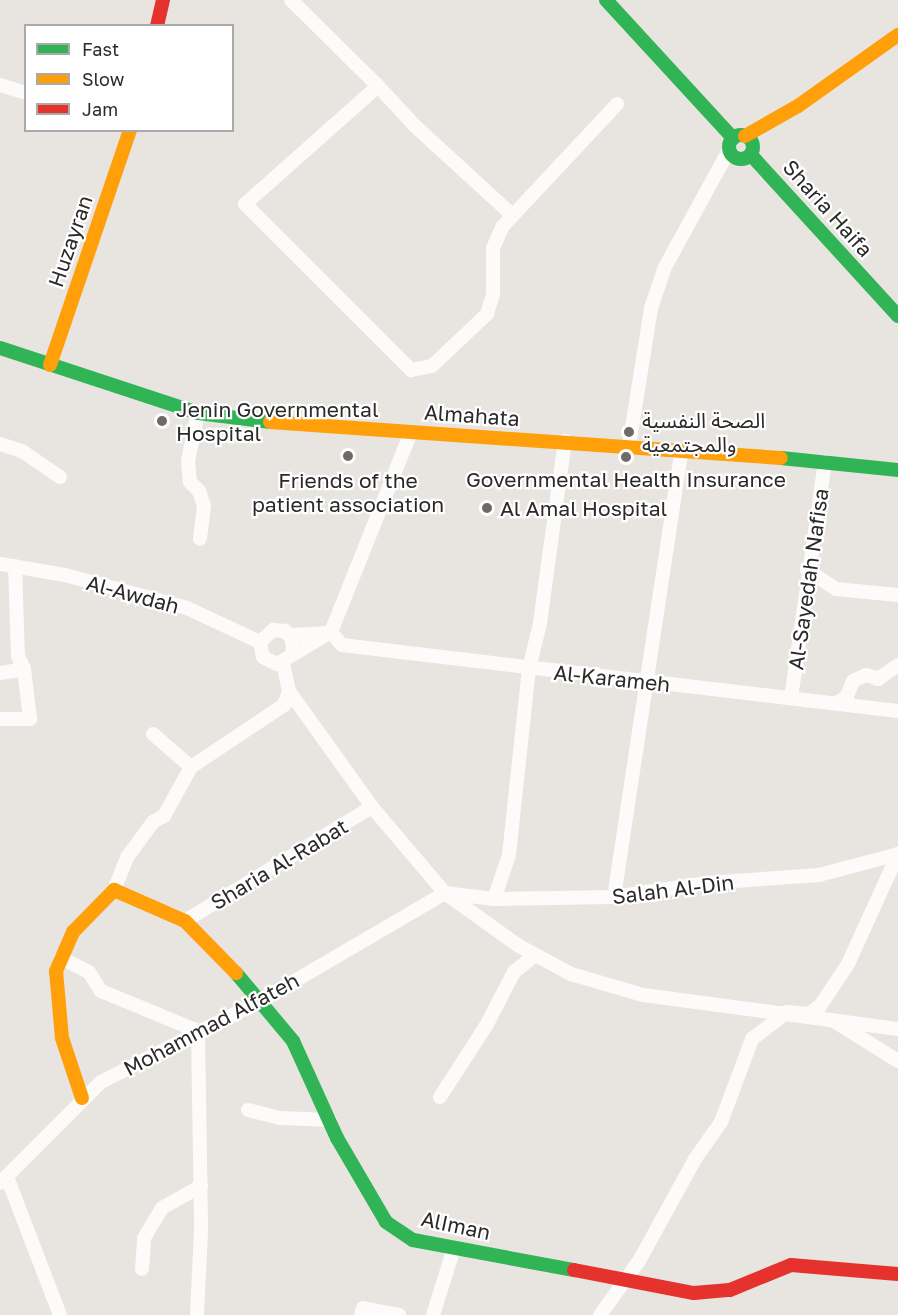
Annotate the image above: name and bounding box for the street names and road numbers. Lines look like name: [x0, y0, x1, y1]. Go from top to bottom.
street label: Sharia Haifa: [778, 154, 878, 262]
street label: Huzayran: [43, 192, 97, 290]
street label: Almahata: [423, 399, 521, 431]
street label: Al-Sayedah Nafisa: [783, 487, 833, 671]
street label: Al-Awdah: [84, 570, 182, 618]
street label: Al-Karameh: [552, 659, 672, 697]
street label: Sharia Al-Rabat: [206, 813, 352, 915]
street label: Salah Al-Din: [611, 869, 735, 909]
street label: Mohammad Alfateh: [119, 967, 303, 1081]
street label: AlIman: [419, 1205, 493, 1245]

